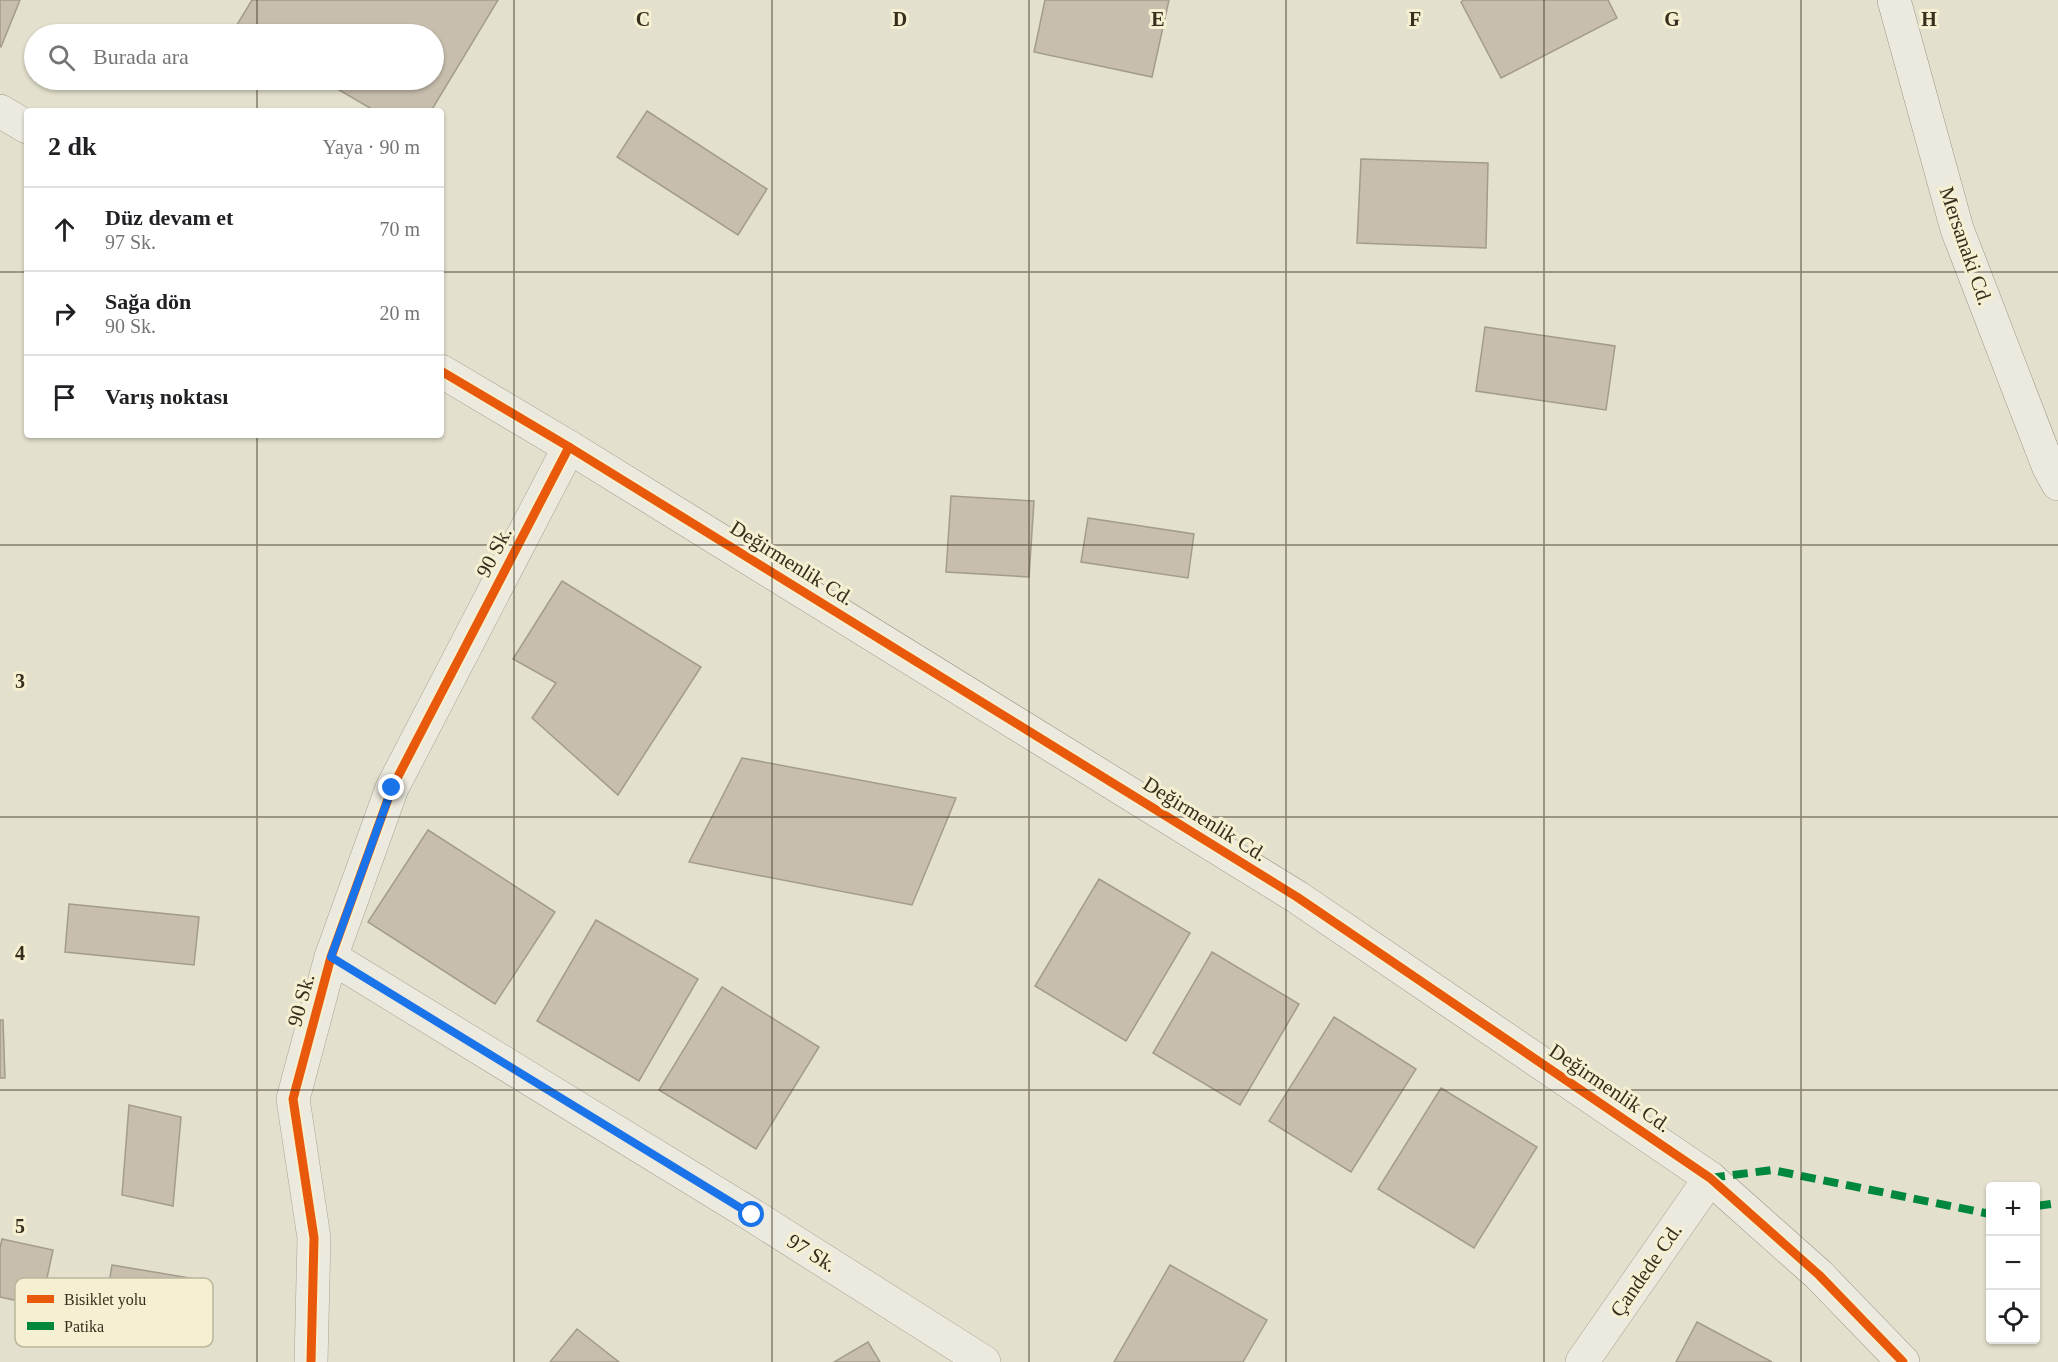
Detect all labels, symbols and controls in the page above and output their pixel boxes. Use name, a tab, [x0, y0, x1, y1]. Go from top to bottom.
text: C	[636, 8, 650, 30]
text: D	[893, 8, 907, 30]
text: E	[1151, 8, 1165, 30]
text: F	[1409, 8, 1421, 30]
text: G	[1664, 8, 1680, 30]
text: H	[1921, 8, 1937, 30]
search box	[24, 24, 444, 90]
icon: search	[45, 41, 78, 74]
text: Burada ara	[93, 44, 189, 69]
text: 2 dk	[48, 132, 96, 161]
text: Yaya · 90 m	[323, 136, 420, 158]
street label: Mersanaki Cd.	[1935, 184, 1997, 308]
text: Düz devam et	[105, 205, 233, 230]
icon: ahead	[48, 213, 81, 246]
text: 70 m	[379, 218, 420, 240]
text: 97 Sk.	[105, 231, 156, 253]
text: Sağa dön	[105, 289, 191, 314]
icon: right	[48, 297, 81, 330]
text: 20 m	[379, 302, 420, 324]
text: 90 Sk.	[105, 315, 156, 337]
icon: arrive	[48, 381, 81, 414]
text: Varış noktası	[105, 384, 228, 409]
street label: Değirmenlik Cd.	[726, 515, 858, 611]
street label: 90 Sk.	[471, 523, 517, 581]
text: 3	[15, 670, 25, 692]
street label: Değirmenlik Cd.	[1139, 771, 1271, 867]
route end	[378, 774, 404, 800]
text: 4	[15, 942, 25, 964]
street label: 90 Sk.	[282, 971, 320, 1029]
street label: Değirmenlik Cd.	[1545, 1039, 1675, 1137]
map controls	[1986, 1182, 2040, 1344]
button: +	[1986, 1182, 2040, 1236]
route start	[738, 1201, 764, 1227]
text: 5	[15, 1215, 25, 1237]
street label: Çandede Cd.	[1605, 1219, 1687, 1321]
street label: 97 Sk.	[783, 1229, 841, 1277]
button: −	[1986, 1236, 2040, 1290]
legend	[15, 1278, 213, 1347]
button: locate	[1986, 1290, 2040, 1344]
text: Bisiklet yolu	[64, 1291, 146, 1309]
text: Patika	[64, 1318, 104, 1335]

